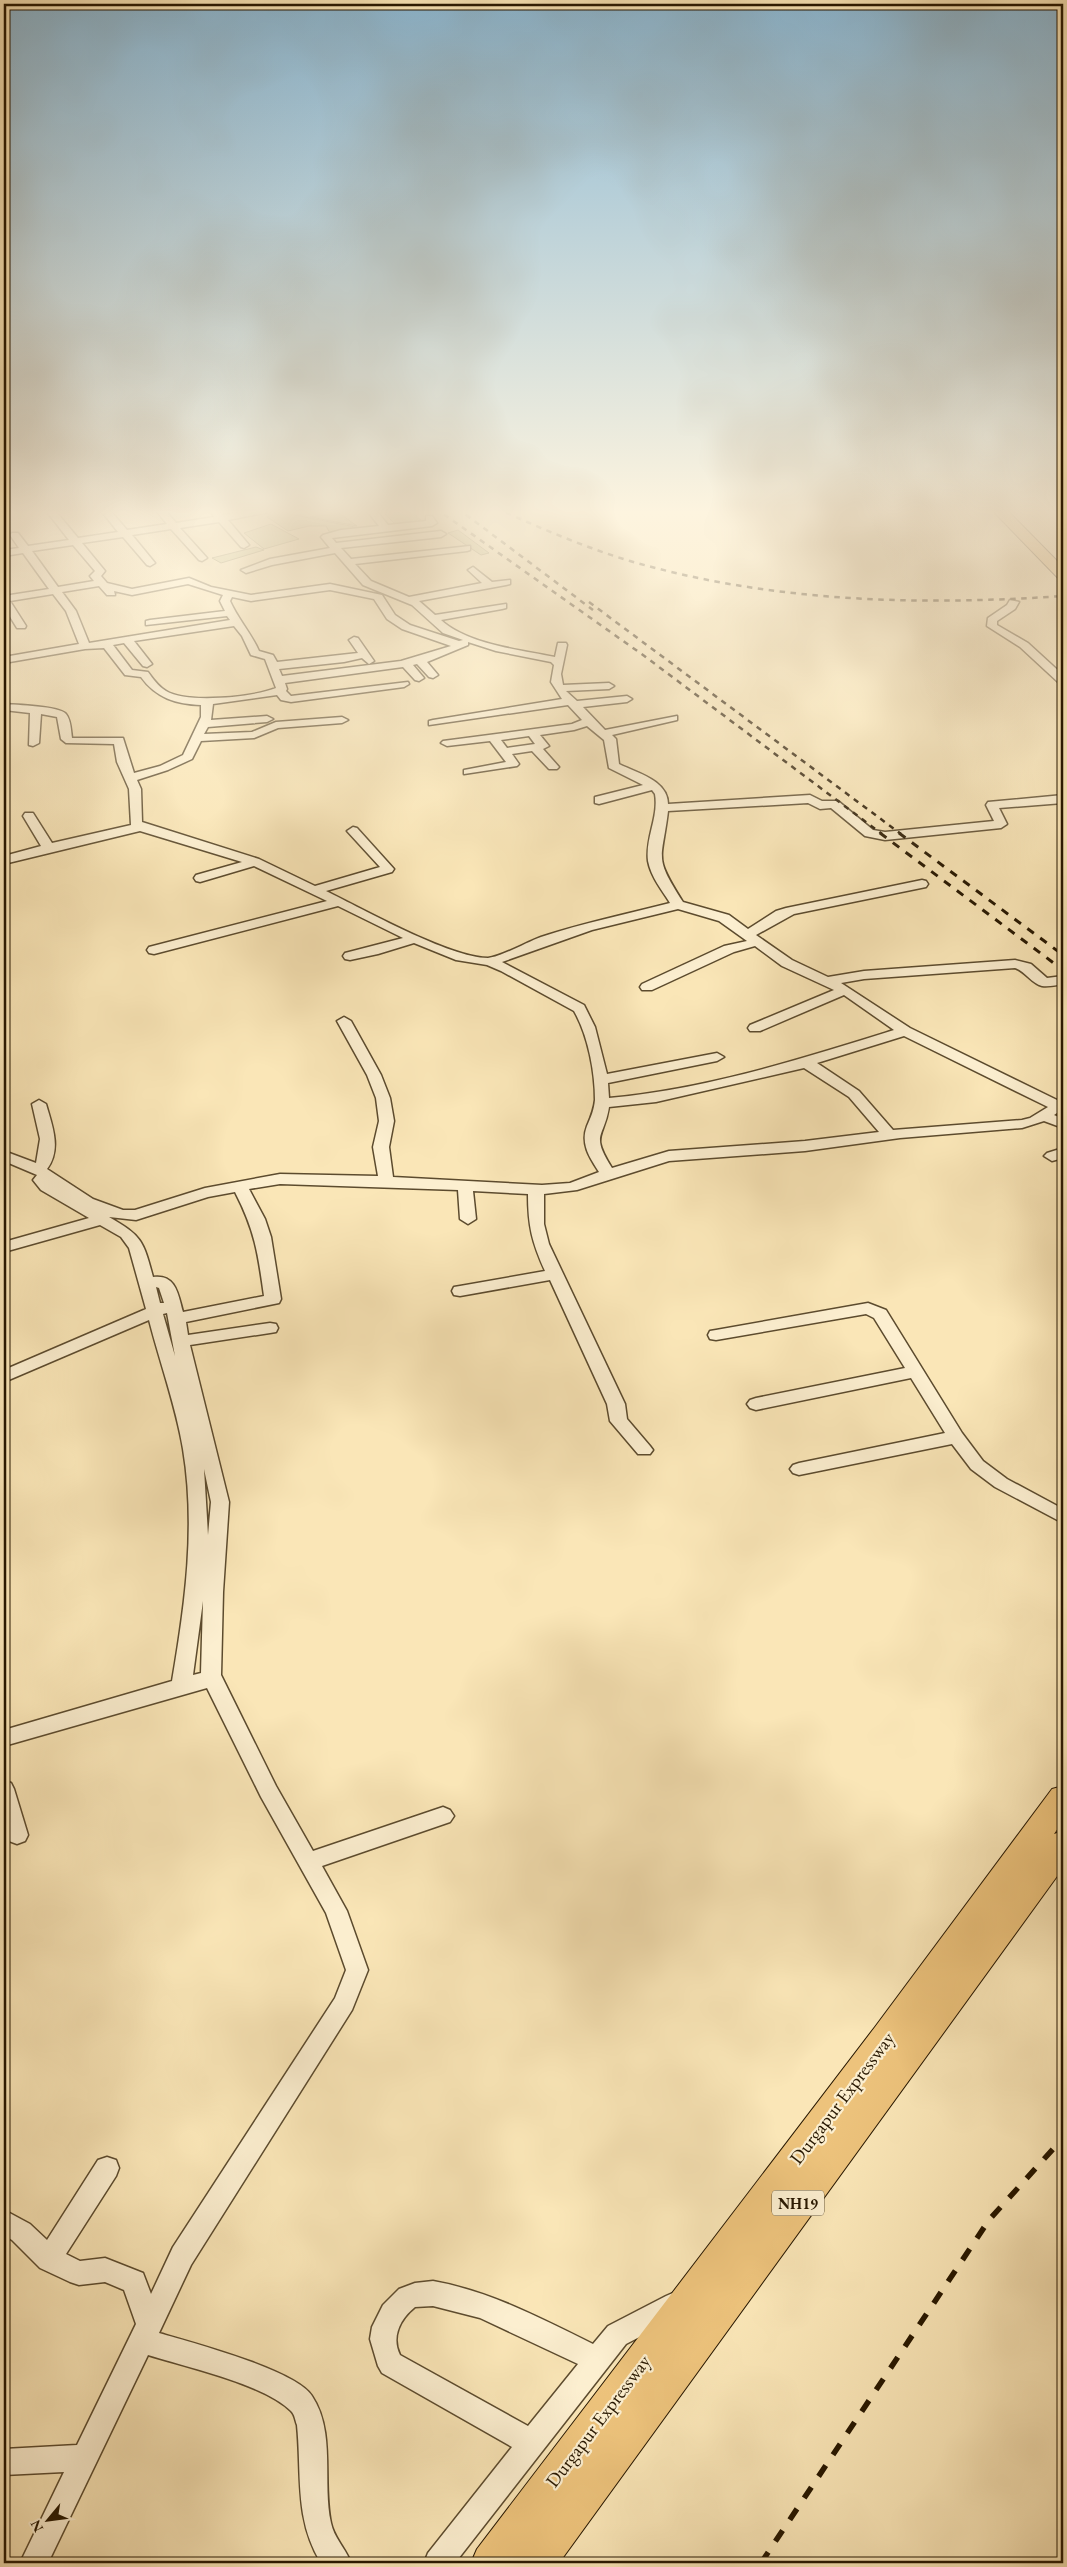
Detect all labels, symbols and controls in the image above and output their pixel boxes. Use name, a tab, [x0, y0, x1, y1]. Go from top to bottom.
street label: Durgapur Expressway	[784, 2026, 900, 2169]
road number: NH19	[772, 2190, 824, 2216]
street label: Durgapur Expressway	[540, 2349, 656, 2492]
north arrow	[22, 2494, 72, 2544]
text: N	[26, 2516, 47, 2536]

